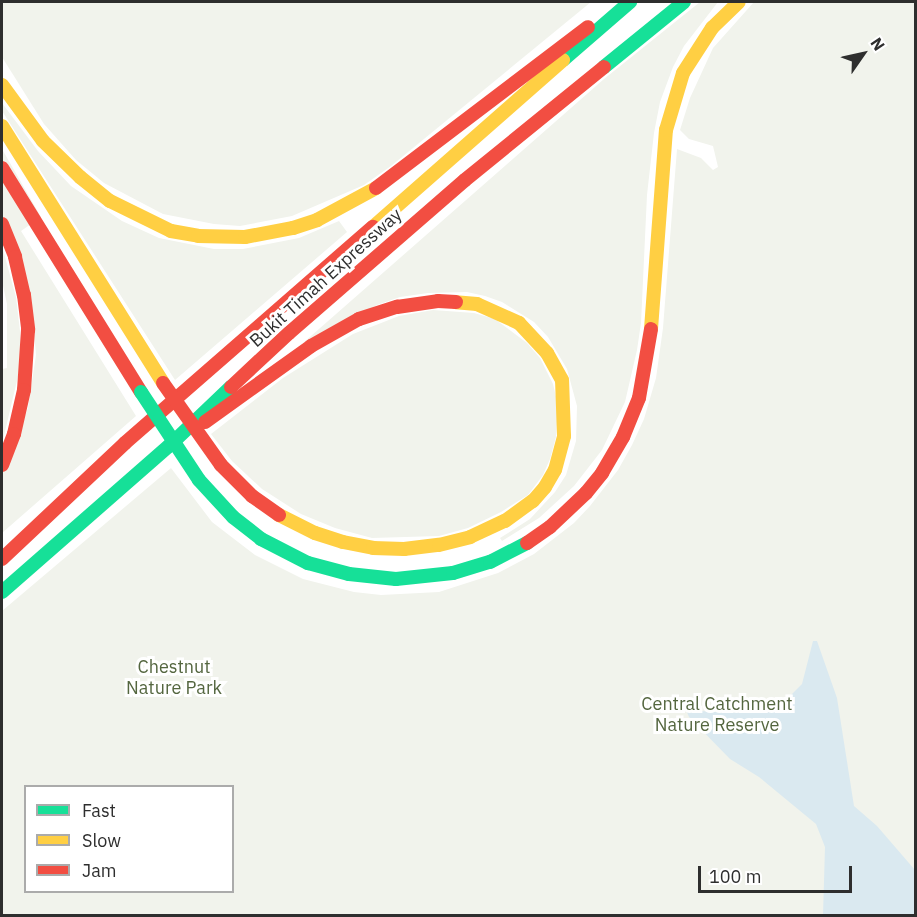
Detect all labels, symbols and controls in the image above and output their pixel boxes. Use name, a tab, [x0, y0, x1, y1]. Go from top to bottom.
north arrow	[833, 24, 893, 84]
text: N	[866, 34, 889, 54]
street label: Bukit Timah Expressway	[246, 204, 406, 352]
park label: Chestnut Nature Park	[126, 657, 222, 700]
park label: Central Catchment Nature Reserve	[641, 694, 793, 736]
legend	[24, 785, 234, 893]
text: Fast	[82, 799, 116, 822]
text: Slow	[82, 829, 121, 852]
scale bar	[701, 854, 856, 892]
text: Jam	[82, 859, 117, 882]
text: 100 m	[709, 865, 761, 888]

